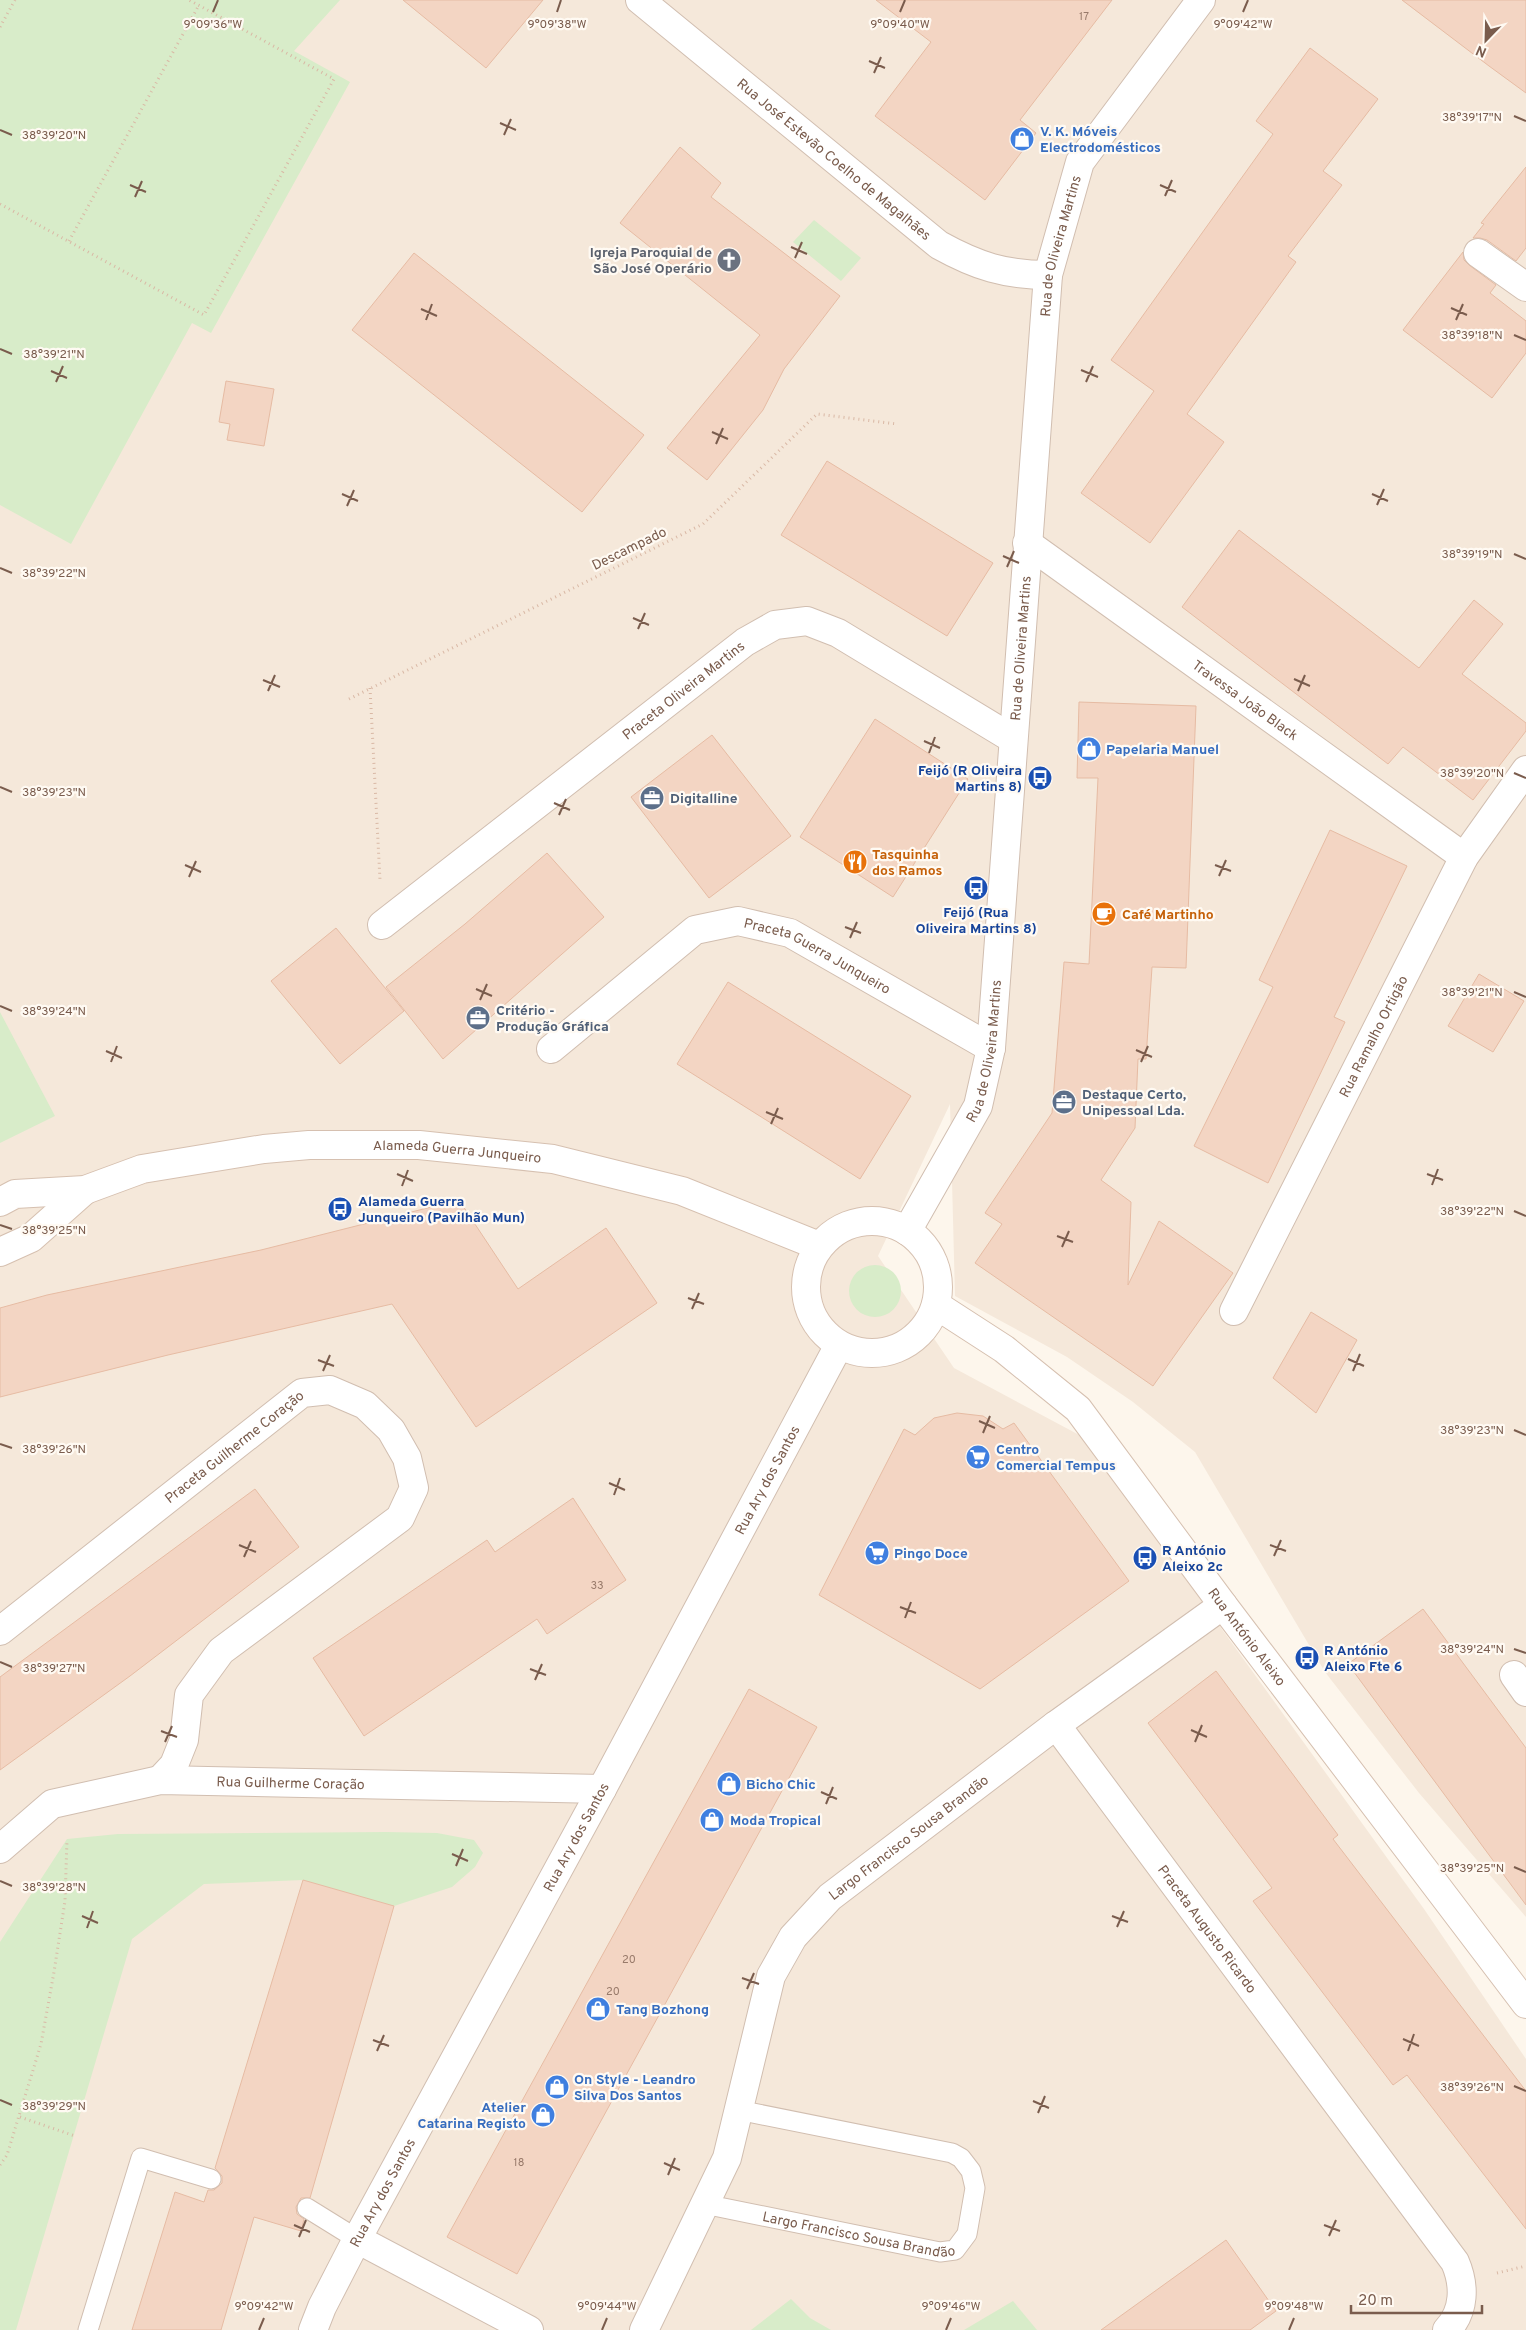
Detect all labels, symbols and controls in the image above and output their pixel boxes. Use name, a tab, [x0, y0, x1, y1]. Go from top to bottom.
house number: 17	[1079, 10, 1089, 24]
north arrow	[1461, 15, 1511, 65]
text: 9°09'36"W	[184, 17, 242, 33]
text: 9°09'38"W	[528, 17, 586, 33]
text: 9°09'40"W	[870, 17, 930, 33]
text: 9°09'42"W	[1213, 17, 1273, 33]
text: N	[1474, 41, 1489, 60]
street label: Rua José Estevão Coelho de Magalhães	[733, 76, 934, 245]
text: 38°39'17"N	[1442, 110, 1502, 126]
place label: V. K. Móveis Electrodomésticos	[1040, 124, 1161, 157]
shop icon: V. K. Móveis Electrodomésticos	[1009, 126, 1035, 152]
text: 38°39'20"N	[22, 128, 86, 144]
street label: Rua de Oliveira Martins	[1038, 174, 1086, 317]
place label: Igreja Paroquial de São José Operário	[590, 245, 712, 278]
church icon: Igreja Paroquial de São José Operário	[716, 247, 742, 273]
text: 38°39'18"N	[1441, 328, 1503, 344]
text: 38°39'21"N	[23, 347, 85, 363]
street label: Descampado	[590, 524, 670, 575]
text: 38°39'19"N	[1441, 547, 1503, 563]
text: 38°39'22"N	[22, 566, 86, 582]
street label: Rua de Oliveira Martins	[1008, 575, 1036, 721]
street label: Praceta Oliveira Martins	[620, 638, 749, 744]
street label: Travessa João Black	[1188, 657, 1301, 745]
shop icon: Papelaria Manuel	[1076, 736, 1102, 762]
place label: Papelaria Manuel	[1106, 742, 1219, 759]
place label: Feijó (R Oliveira Martins 8)	[918, 763, 1022, 796]
bus stop icon: Feijó (R Oliveira Martins 8)	[1027, 765, 1053, 791]
text: 38°39'20"N	[1440, 766, 1504, 782]
text: 38°39'23"N	[22, 785, 86, 801]
office icon: Digitalline	[639, 785, 665, 811]
place label: Digitalline	[670, 791, 738, 808]
place label: Tasquinha dos Ramos	[872, 847, 943, 880]
restaurant icon: Tasquinha dos Ramos	[842, 849, 868, 875]
bus stop icon: Feijó (Rua Oliveira Martins 8)	[963, 875, 989, 901]
cafe icon: Café Martinho	[1091, 901, 1117, 927]
place label: Feijó (Rua Oliveira Martins 8)	[915, 905, 1037, 938]
place label: Café Martinho	[1122, 907, 1214, 924]
street label: Praceta Guerra Junqueiro	[742, 916, 893, 999]
street label: Rua Ramalho Ortigão	[1337, 973, 1413, 1101]
street label: Rua de Oliveira Martins	[963, 979, 1006, 1126]
text: 38°39'21"N	[1441, 985, 1503, 1001]
place label: Critério - Produção Gráfica	[496, 1003, 609, 1036]
text: 38°39'24"N	[22, 1004, 86, 1020]
office icon: Critério - Produção Gráfica	[465, 1005, 491, 1031]
place label: Destaque Certo, Unipessoal Lda.	[1082, 1087, 1186, 1120]
office icon: Destaque Certo, Unipessoal Lda.	[1051, 1089, 1077, 1115]
street label: Alameda Guerra Junqueiro	[373, 1138, 542, 1168]
place label: Alameda Guerra Junqueiro (Pavilhão Mun)	[358, 1194, 525, 1227]
bus stop icon: Alameda Guerra Junqueiro (Pavilhão Mun)	[327, 1196, 353, 1222]
text: 38°39'22"N	[1440, 1204, 1504, 1220]
text: 38°39'25"N	[22, 1223, 86, 1239]
street label: Praceta Guilherme Coração	[162, 1388, 308, 1508]
street label: Rua Ary dos Santos	[732, 1423, 804, 1538]
text: 38°39'23"N	[1440, 1423, 1504, 1439]
text: 38°39'26"N	[22, 1442, 86, 1458]
place label: Centro Comercial Tempus	[996, 1442, 1116, 1475]
supermarket icon: Centro Comercial Tempus	[965, 1444, 991, 1470]
supermarket icon: Pingo Doce	[864, 1540, 890, 1566]
place label: R António Aleixo 2c	[1162, 1543, 1226, 1576]
bus stop icon: R António Aleixo 2c	[1132, 1545, 1158, 1571]
place label: Pingo Doce	[894, 1546, 968, 1563]
house number: 33	[590, 1579, 604, 1593]
street label: Rua António Aleixo	[1204, 1585, 1289, 1690]
text: 38°39'24"N	[1440, 1642, 1504, 1658]
place label: R António Aleixo Fte 6	[1324, 1643, 1402, 1676]
bus stop icon: R António Aleixo Fte 6	[1294, 1645, 1320, 1671]
text: 38°39'27"N	[22, 1661, 86, 1677]
shop icon: Bicho Chic	[716, 1771, 742, 1797]
street label: Largo Francisco Sousa Brandão	[826, 1772, 993, 1905]
street label: Rua Guilherme Coração	[216, 1774, 365, 1794]
place label: Bicho Chic	[746, 1777, 816, 1794]
street label: Rua Ary dos Santos	[541, 1780, 614, 1895]
shop icon: Moda Tropical	[699, 1807, 725, 1833]
place label: Moda Tropical	[730, 1813, 821, 1830]
text: 38°39'25"N	[1440, 1861, 1504, 1877]
street label: Praceta Augusto Ricardo	[1153, 1862, 1260, 1997]
text: 38°39'28"N	[22, 1880, 86, 1896]
house number: 20	[622, 1953, 636, 1967]
house number: 20	[606, 1985, 620, 1999]
shop icon: Tang Bozhong	[585, 1996, 611, 2022]
place label: Tang Bozhong	[616, 2002, 709, 2019]
place label: On Style - Leandro Silva Dos Santos	[574, 2072, 696, 2105]
shop icon: On Style - Leandro Silva Dos Santos	[544, 2074, 570, 2100]
text: 38°39'26"N	[1440, 2080, 1504, 2096]
text: 38°39'29"N	[22, 2099, 86, 2115]
place label: Atelier Catarina Registo	[417, 2100, 526, 2133]
shop icon: Atelier Catarina Registo	[530, 2102, 556, 2128]
street label: Rua Ary dos Santos	[347, 2136, 420, 2251]
house number: 18	[514, 2156, 524, 2170]
street label: Largo Francisco Sousa Brandão	[761, 2209, 957, 2262]
scale bar	[1351, 2282, 1482, 2314]
text: 20 m	[1358, 2292, 1393, 2311]
text: 9°09'42"W	[234, 2299, 294, 2315]
text: 9°09'44"W	[577, 2299, 637, 2315]
text: 9°09'46"W	[921, 2299, 981, 2315]
text: 9°09'48"W	[1264, 2299, 1324, 2315]

